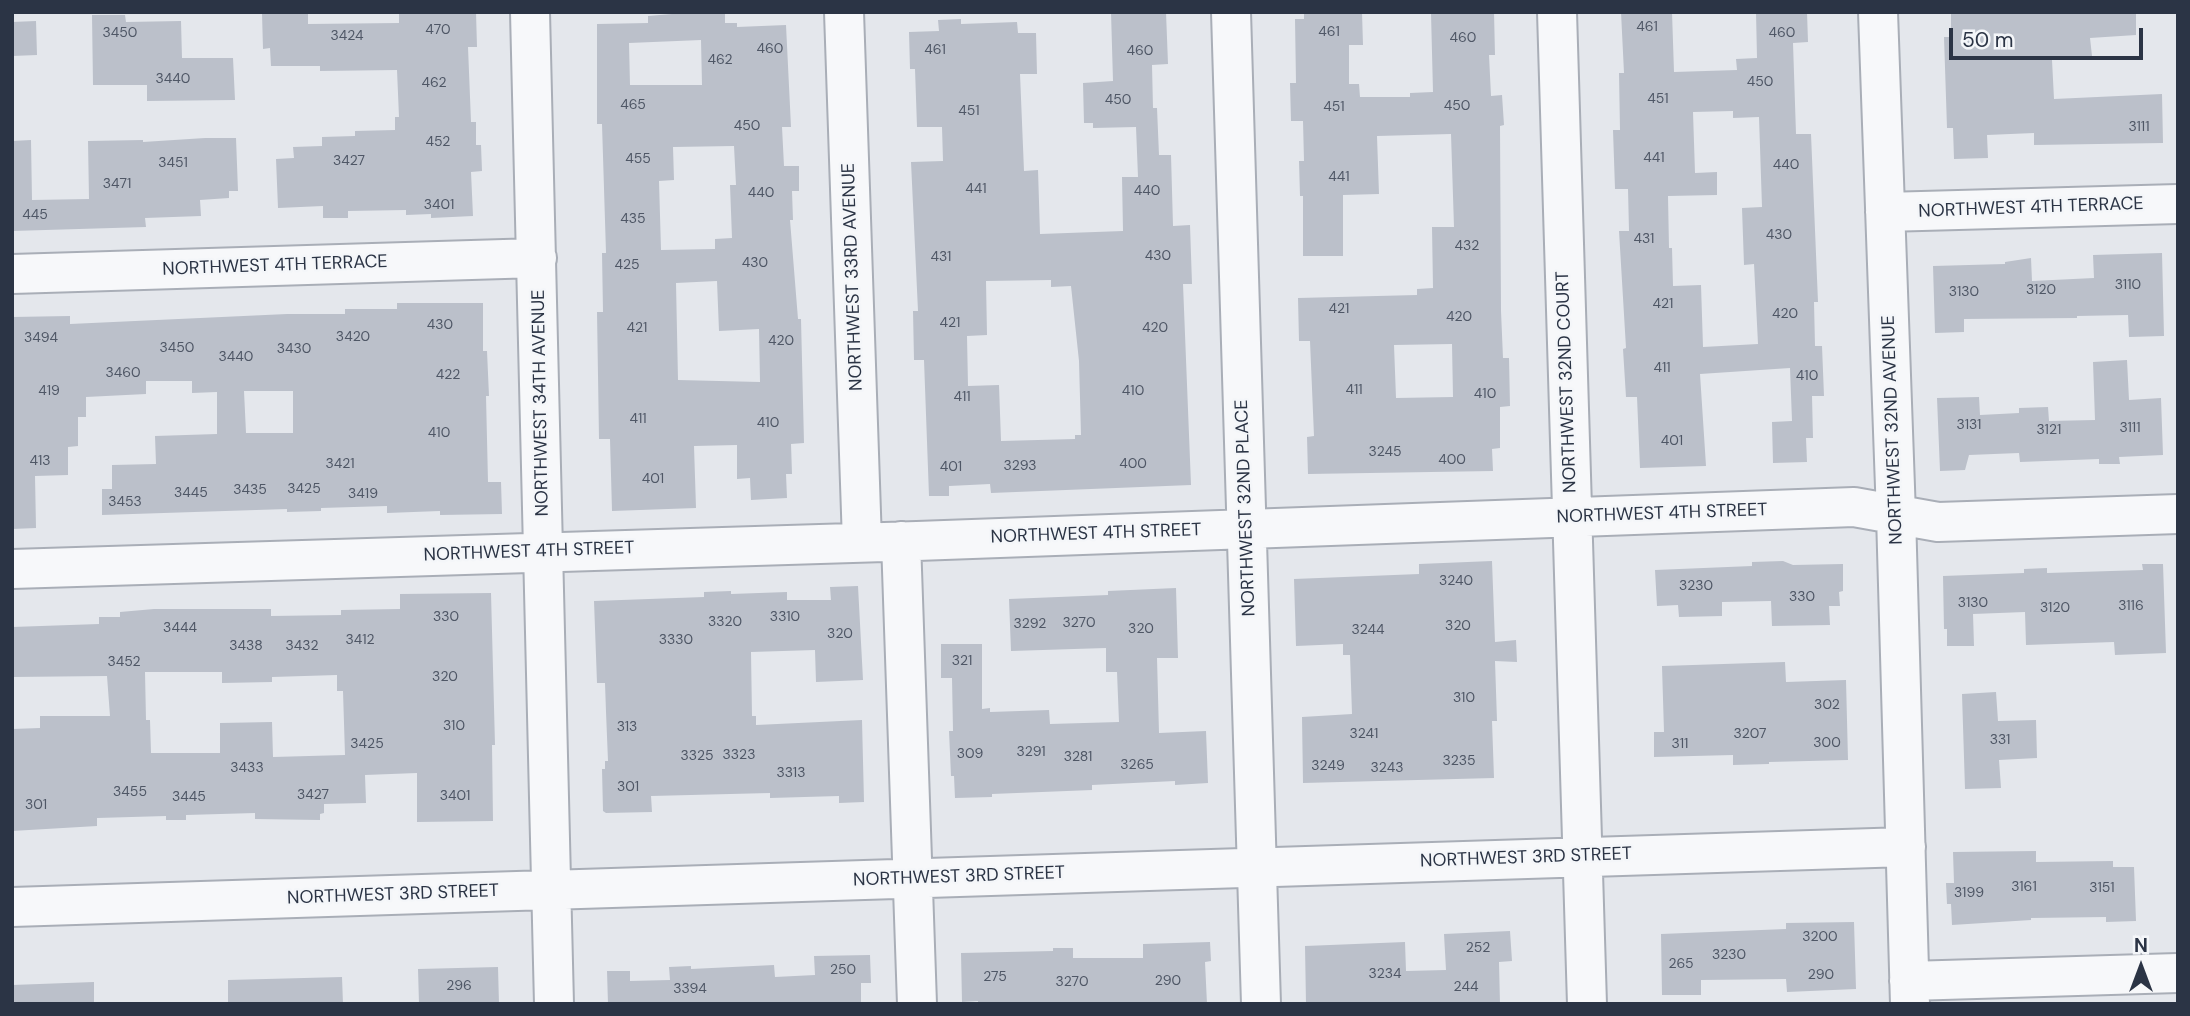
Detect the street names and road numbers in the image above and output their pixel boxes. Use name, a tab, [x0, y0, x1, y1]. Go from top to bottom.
street label: NORTHWEST 33RD AVENUE	[838, 163, 868, 391]
street label: NORTHWEST 4TH TERRACE	[1918, 193, 2144, 223]
street label: NORTHWEST 4TH TERRACE	[162, 251, 388, 281]
street label: NORTHWEST 32ND COURT	[1552, 271, 1582, 493]
street label: NORTHWEST 34TH AVENUE	[528, 289, 554, 517]
street label: NORTHWEST 32ND AVENUE	[1878, 315, 1908, 545]
street label: NORTHWEST 32ND PLACE	[1231, 399, 1261, 617]
street label: NORTHWEST 4TH STREET	[1556, 500, 1768, 528]
street label: NORTHWEST 4TH STREET	[990, 520, 1202, 548]
street label: NORTHWEST 4TH STREET	[423, 538, 635, 566]
street label: NORTHWEST 3RD STREET	[1420, 844, 1632, 872]
street label: NORTHWEST 3RD STREET	[853, 863, 1065, 891]
street label: NORTHWEST 3RD STREET	[287, 881, 499, 909]

